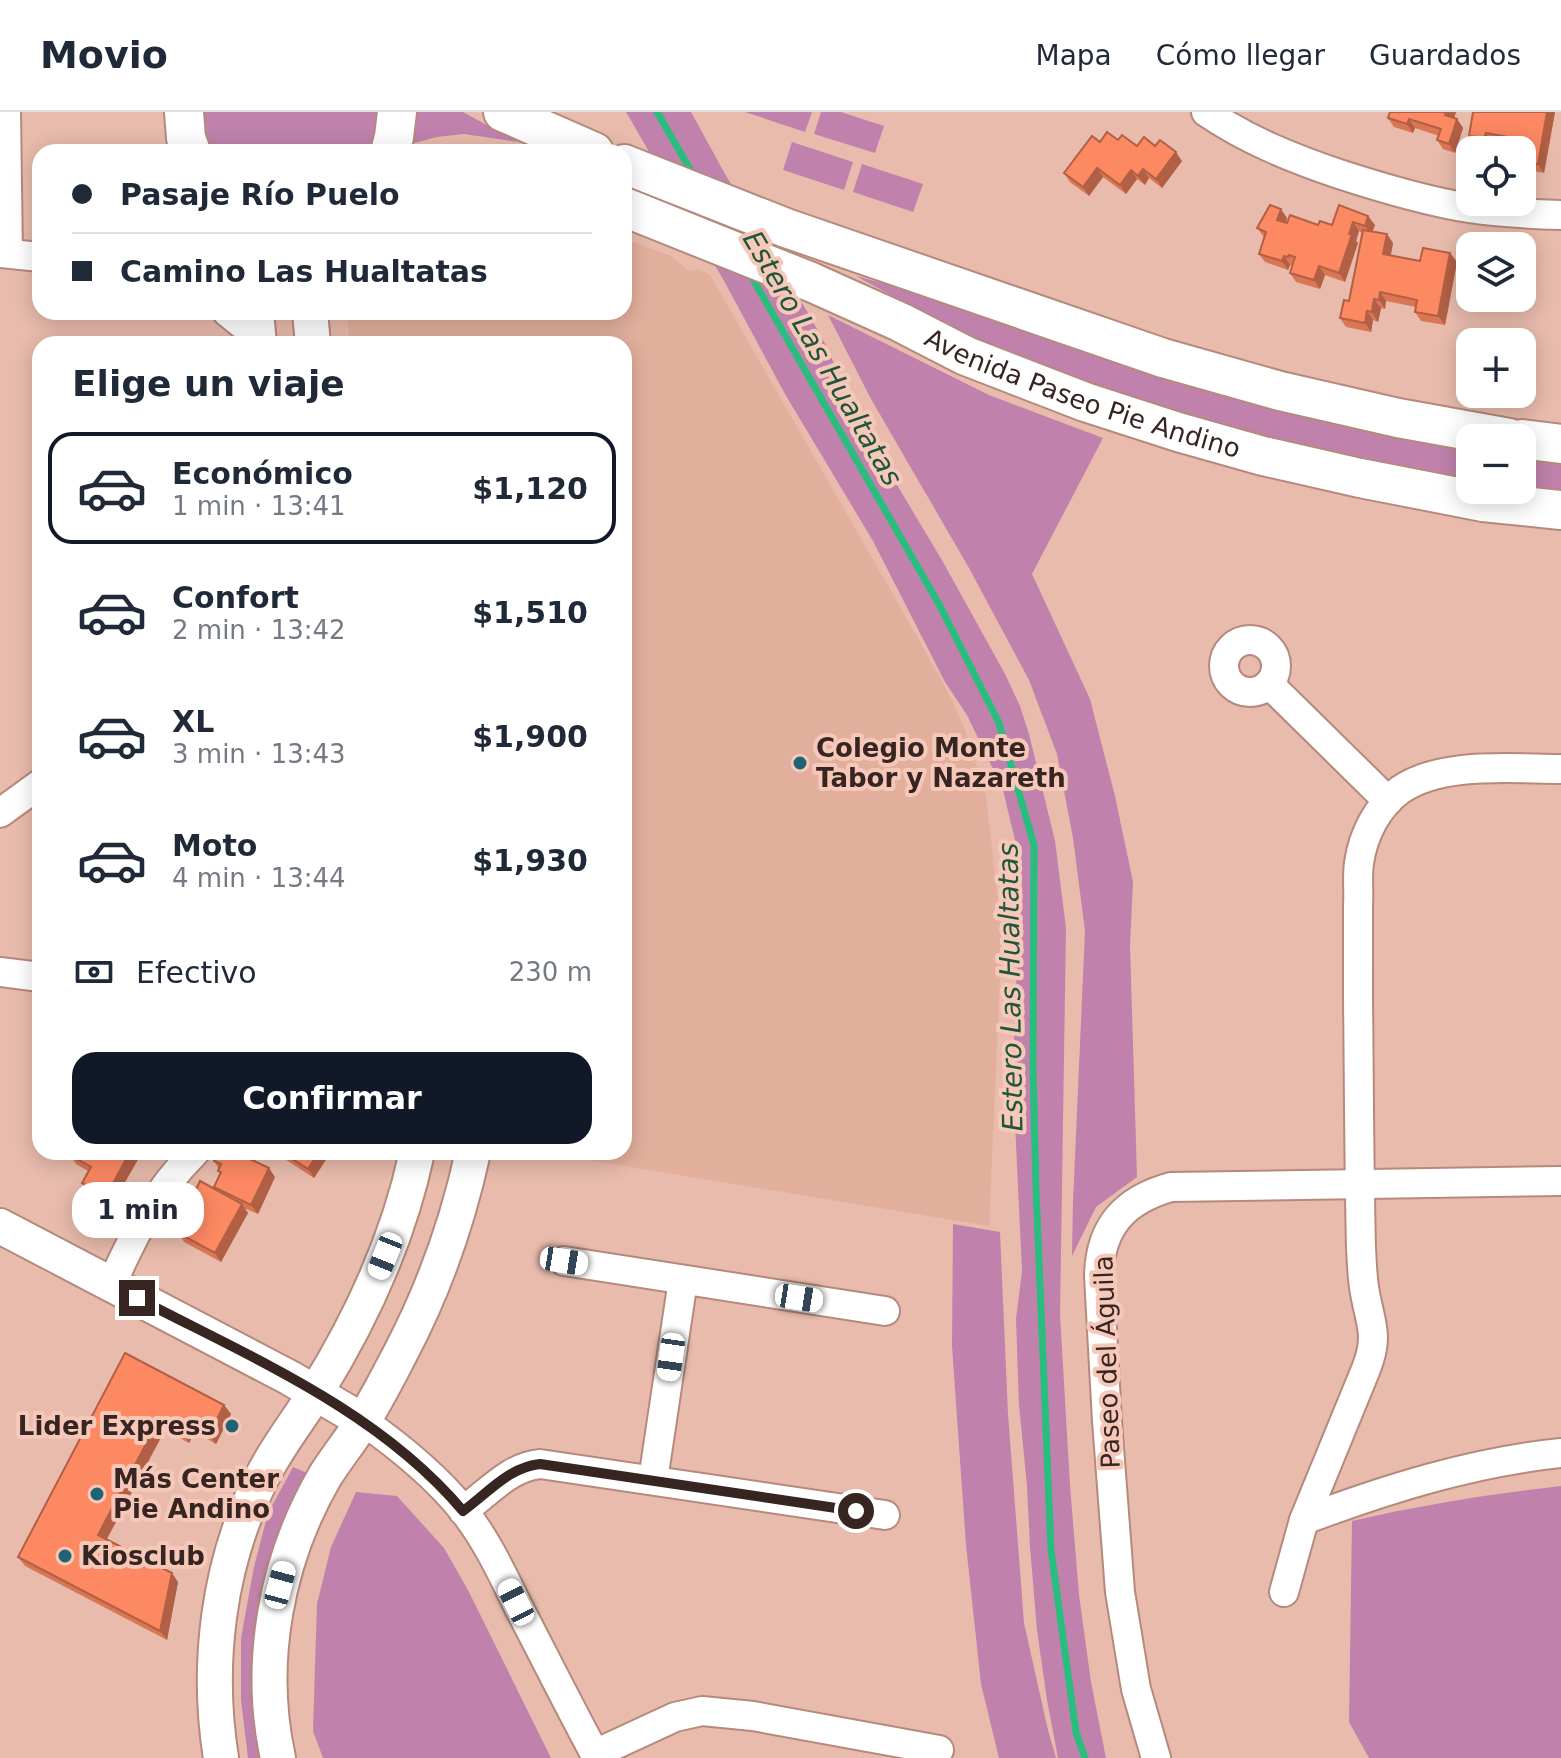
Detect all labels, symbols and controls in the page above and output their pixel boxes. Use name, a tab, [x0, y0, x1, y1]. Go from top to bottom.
text: Movio	[40, 33, 168, 77]
text: Mapa	[1035, 39, 1112, 72]
text: Cómo llegar	[1156, 39, 1325, 72]
text: Guardados	[1369, 39, 1521, 72]
map controls	[1456, 136, 1536, 504]
button: locate	[1456, 136, 1536, 216]
text: Pasaje Río Puelo	[120, 177, 400, 212]
water label: Estero Las Hualtatas	[736, 225, 909, 492]
button: layers	[1456, 232, 1536, 312]
text: Camino Las Hualtatas	[120, 254, 488, 289]
street label: Avenida Paseo Pie Andino	[920, 323, 1244, 464]
button: +	[1456, 328, 1536, 408]
text: Elige un viaje	[72, 363, 345, 404]
button: −	[1456, 424, 1536, 504]
icon: car	[76, 452, 148, 524]
text: Económico	[172, 456, 353, 491]
text: $1,120	[472, 471, 588, 506]
text: 1 min · 13:41	[172, 491, 346, 521]
icon: car	[76, 576, 148, 648]
text: Confort	[172, 580, 299, 615]
text: $1,510	[472, 595, 588, 630]
text: 2 min · 13:42	[172, 615, 346, 645]
icon: car	[76, 700, 148, 772]
text: XL	[172, 704, 214, 739]
text: $1,900	[472, 719, 588, 754]
place label: Colegio Monte Tabor y Nazareth	[816, 733, 1066, 793]
text: 3 min · 13:43	[172, 739, 346, 769]
marker: Colegio Monte Tabor y Nazareth	[791, 754, 809, 772]
icon: car	[76, 824, 148, 896]
text: Moto	[172, 828, 257, 863]
water label: Estero Las Hualtatas	[991, 842, 1030, 1132]
text: $1,930	[472, 843, 588, 878]
text: 4 min · 13:44	[172, 863, 346, 893]
icon: cash	[72, 950, 116, 994]
text: Efectivo	[136, 955, 257, 990]
text: 230 m	[509, 957, 592, 987]
button: Confirmar	[72, 1052, 592, 1144]
callout: 1 min	[71, 1182, 203, 1238]
text: 1 min	[97, 1195, 179, 1225]
car	[365, 1229, 405, 1283]
car	[538, 1245, 590, 1277]
street label: Paseo del Águila	[1087, 1255, 1126, 1469]
route end	[119, 1280, 155, 1316]
car	[773, 1282, 825, 1314]
car	[656, 1332, 686, 1382]
place label: Lider Express	[18, 1411, 216, 1441]
marker: Lider Express	[223, 1417, 241, 1435]
place label: Más Center Pie Andino	[113, 1464, 279, 1524]
marker: Más Center Pie Andino	[88, 1485, 106, 1503]
route start	[838, 1493, 874, 1529]
place label: Kiosclub	[81, 1541, 205, 1571]
marker: Kiosclub	[56, 1547, 74, 1565]
car	[262, 1559, 298, 1611]
car	[494, 1575, 538, 1629]

